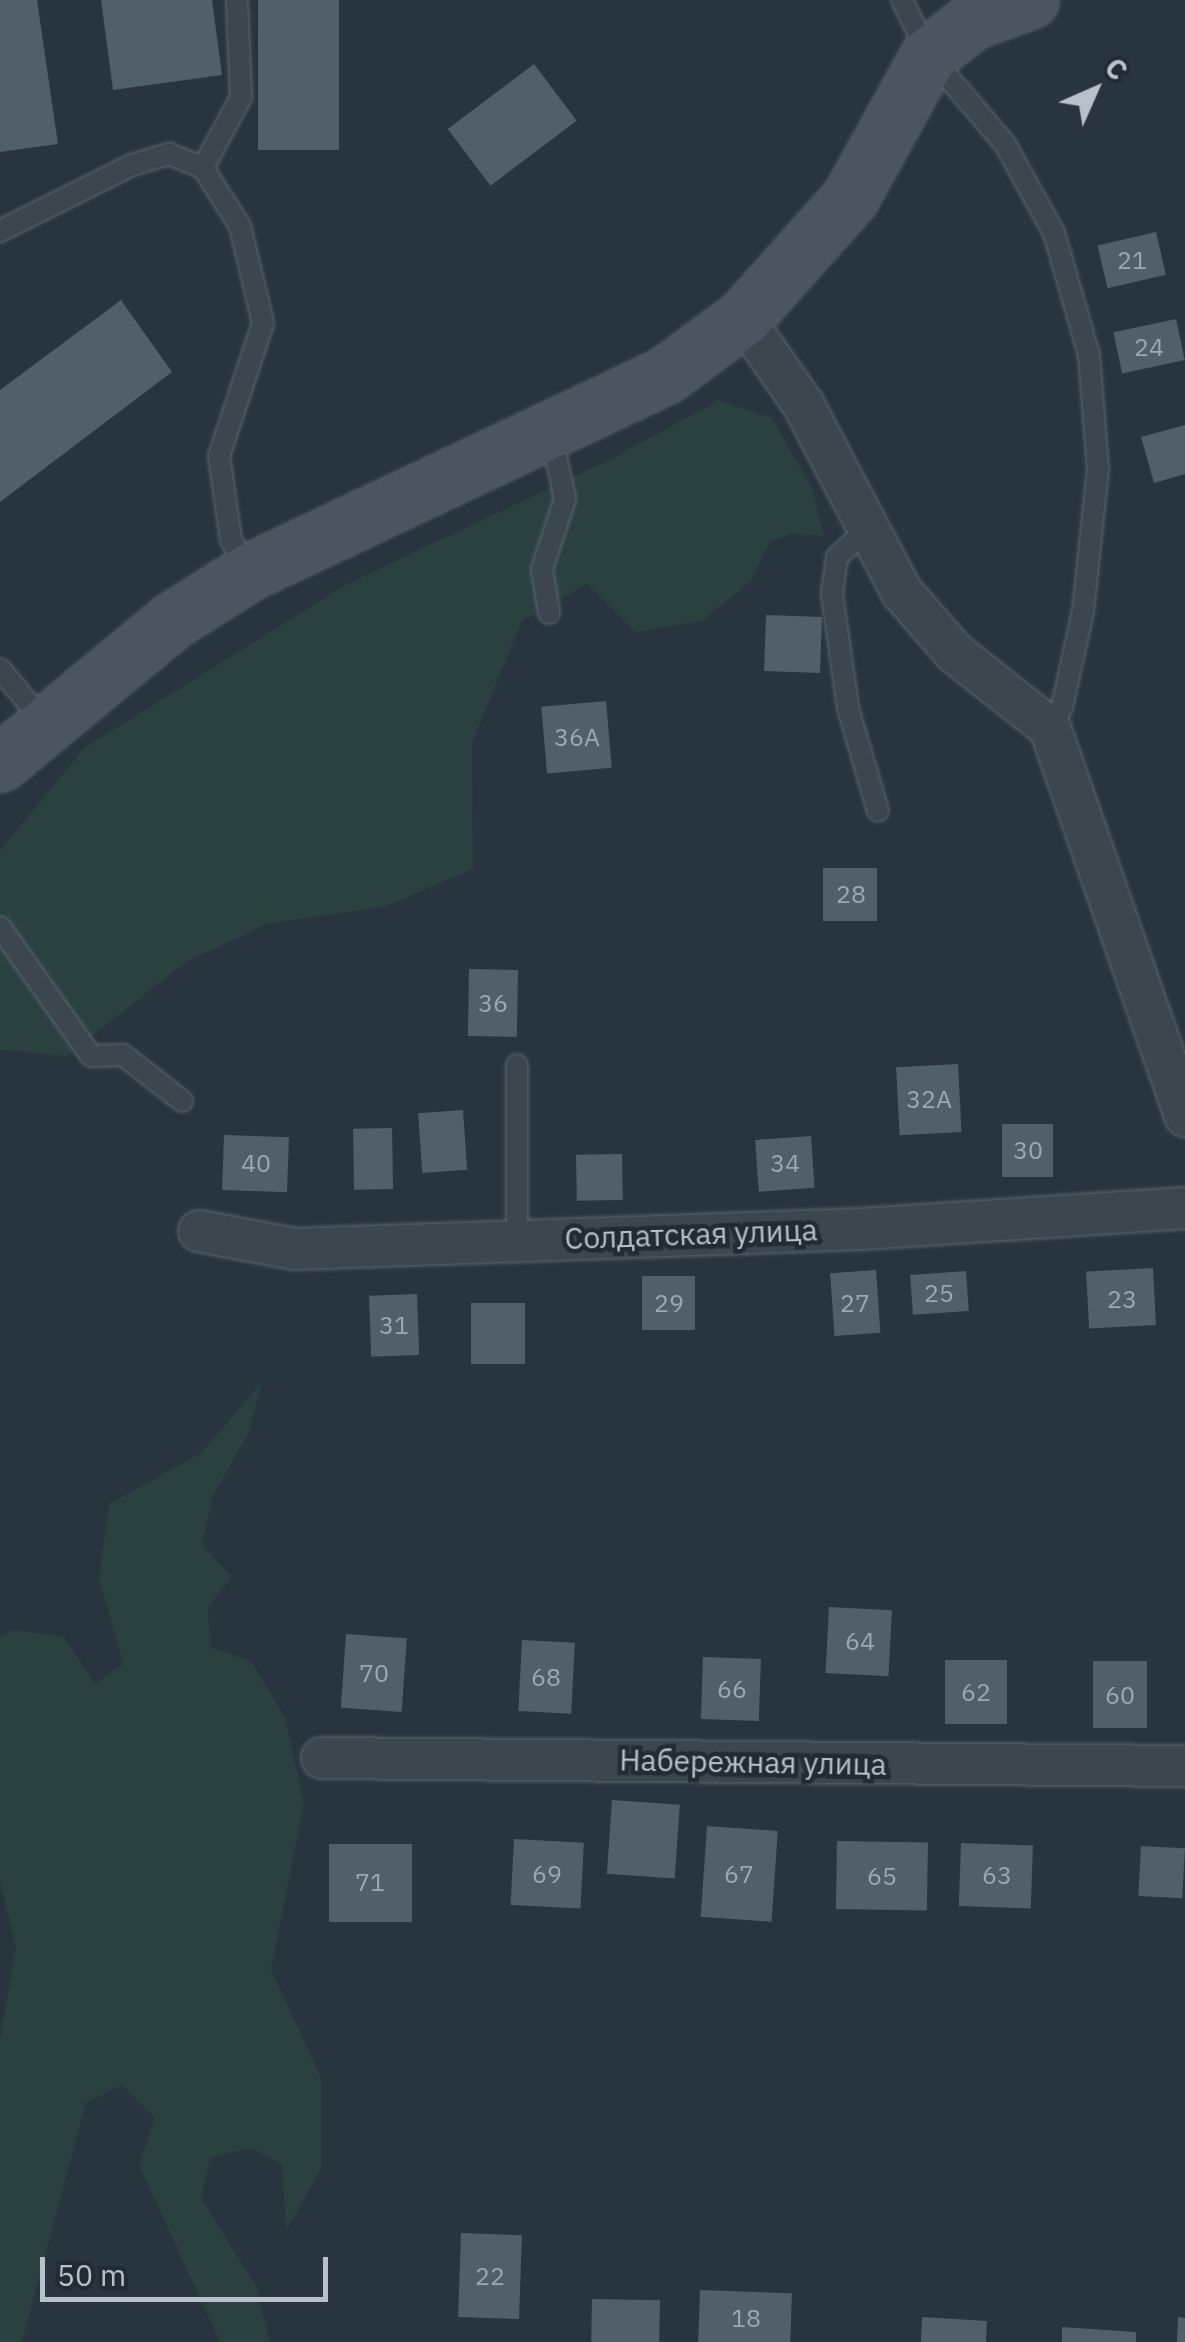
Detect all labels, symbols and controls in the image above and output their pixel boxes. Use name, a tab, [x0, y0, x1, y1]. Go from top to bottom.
north arrow	[1045, 40, 1145, 140]
text: С	[1097, 49, 1136, 88]
house number: 21	[1117, 245, 1147, 275]
house number: 24	[1134, 332, 1164, 362]
house number: 36А	[554, 722, 600, 752]
house number: 28	[836, 879, 866, 909]
house number: 36	[478, 988, 508, 1018]
house number: 32А	[906, 1084, 952, 1114]
house number: 30	[1013, 1135, 1043, 1165]
house number: 40	[241, 1148, 271, 1178]
house number: 34	[770, 1148, 800, 1178]
street label: Солдатская улица	[564, 1212, 818, 1256]
house number: 25	[924, 1278, 954, 1308]
house number: 23	[1107, 1284, 1137, 1314]
house number: 29	[654, 1288, 684, 1318]
house number: 27	[840, 1288, 870, 1318]
house number: 31	[379, 1310, 409, 1340]
house number: 64	[845, 1626, 875, 1656]
house number: 70	[359, 1658, 389, 1688]
house number: 68	[531, 1662, 561, 1692]
house number: 66	[717, 1674, 747, 1704]
house number: 62	[961, 1677, 991, 1707]
house number: 60	[1105, 1680, 1135, 1710]
street label: Набережная улица	[619, 1742, 887, 1782]
house number: 69	[532, 1859, 562, 1889]
house number: 67	[724, 1859, 754, 1889]
house number: 63	[982, 1860, 1012, 1890]
house number: 65	[867, 1861, 897, 1891]
house number: 71	[355, 1867, 385, 1897]
scale bar	[45, 2237, 332, 2299]
text: 50 m	[57, 2255, 126, 2294]
house number: 22	[475, 2261, 505, 2291]
house number: 18	[731, 2303, 761, 2333]

